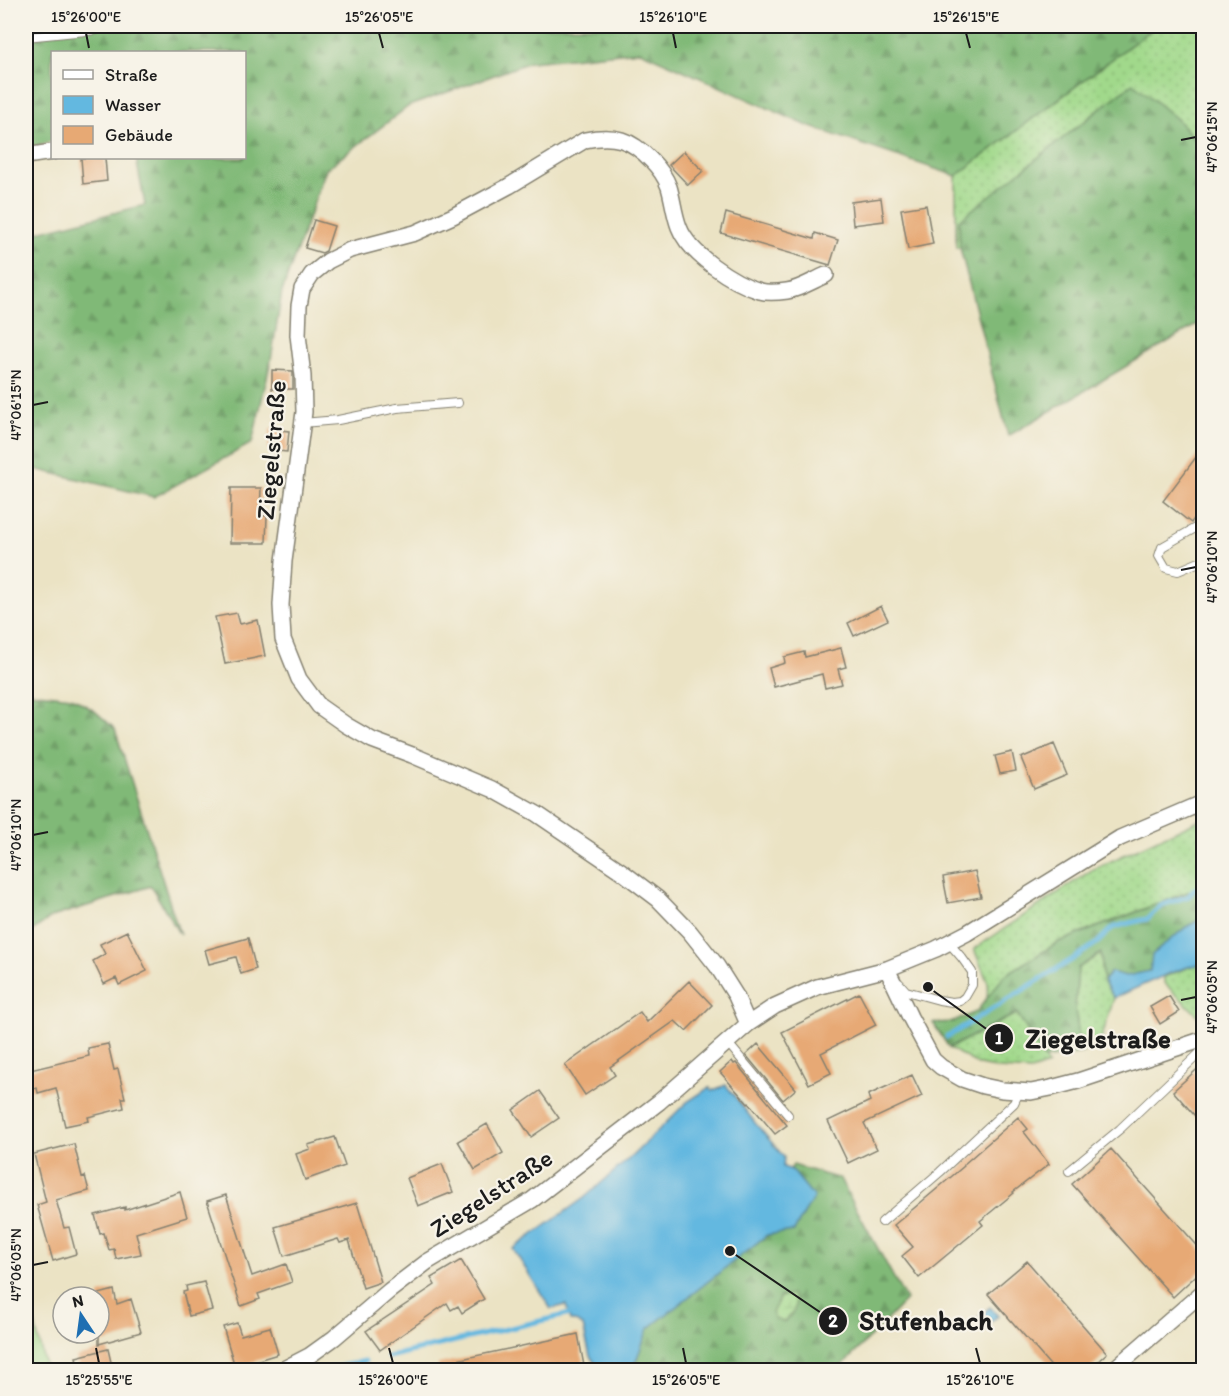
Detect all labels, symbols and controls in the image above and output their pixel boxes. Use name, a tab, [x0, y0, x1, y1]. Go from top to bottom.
text: 15°26'00"E	[51, 8, 121, 26]
text: 15°26'05"E	[345, 8, 413, 26]
text: 15°26'10"E	[639, 8, 707, 26]
text: 15°26'15"E	[933, 8, 999, 26]
legend	[51, 51, 246, 159]
text: Straße	[105, 64, 158, 86]
text: Wasser	[105, 94, 162, 116]
text: 47°06'15"N	[1203, 101, 1221, 173]
text: Gebäude	[105, 124, 173, 146]
text: 47°06'15"N	[7, 369, 25, 441]
street label: Ziegelstraße	[249, 379, 293, 521]
text: 47°06'10"N	[1203, 531, 1221, 603]
text: 47°06'10"N	[7, 799, 25, 871]
text: 47°06'05"N	[1203, 960, 1221, 1034]
callout: Ziegelstraße	[984, 1016, 1183, 1061]
text: Ziegelstraße	[1025, 1022, 1171, 1055]
text: 1	[995, 1027, 1004, 1049]
street label: Ziegelstraße	[424, 1141, 558, 1245]
text: 47°06'05"N	[7, 1228, 25, 1302]
north arrow	[51, 1285, 111, 1345]
text: N	[70, 1290, 85, 1311]
callout: Stufenbach	[818, 1298, 1005, 1343]
text: Stufenbach	[859, 1304, 993, 1337]
text: 2	[828, 1310, 838, 1332]
text: 15°25'55"E	[65, 1371, 133, 1389]
text: 15°26'00"E	[358, 1371, 428, 1389]
text: 15°26'05"E	[652, 1371, 720, 1389]
text: 15°26'10"E	[946, 1371, 1014, 1389]

